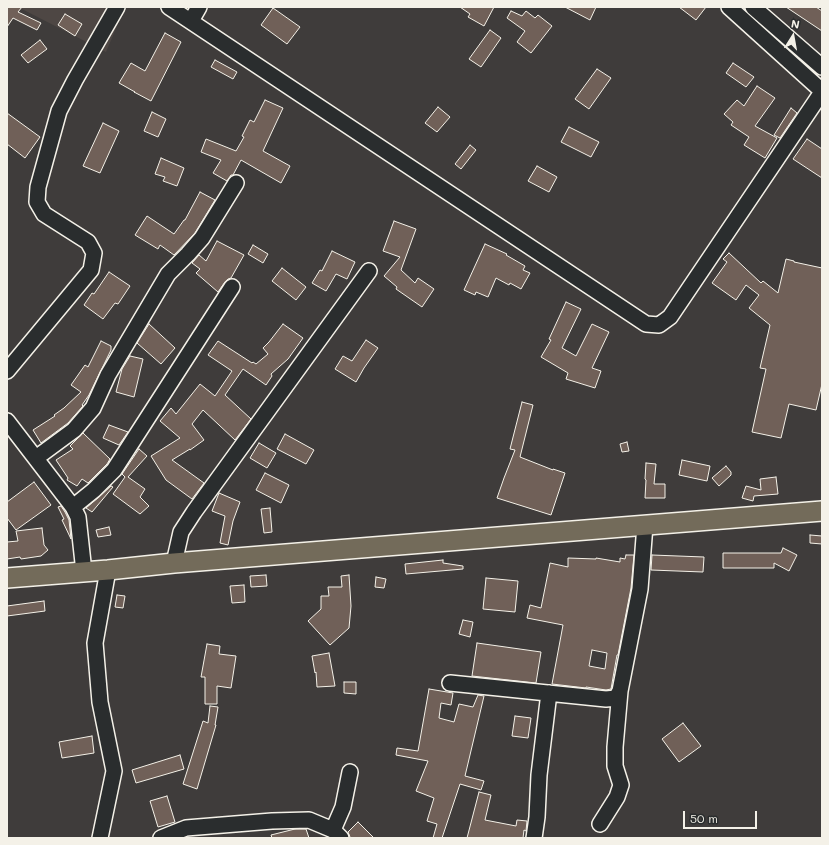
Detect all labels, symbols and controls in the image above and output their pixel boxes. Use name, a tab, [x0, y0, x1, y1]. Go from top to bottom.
north arrow	[773, 16, 813, 56]
text: N	[790, 16, 801, 32]
scale bar	[685, 803, 759, 829]
text: 50 m	[690, 810, 718, 826]

